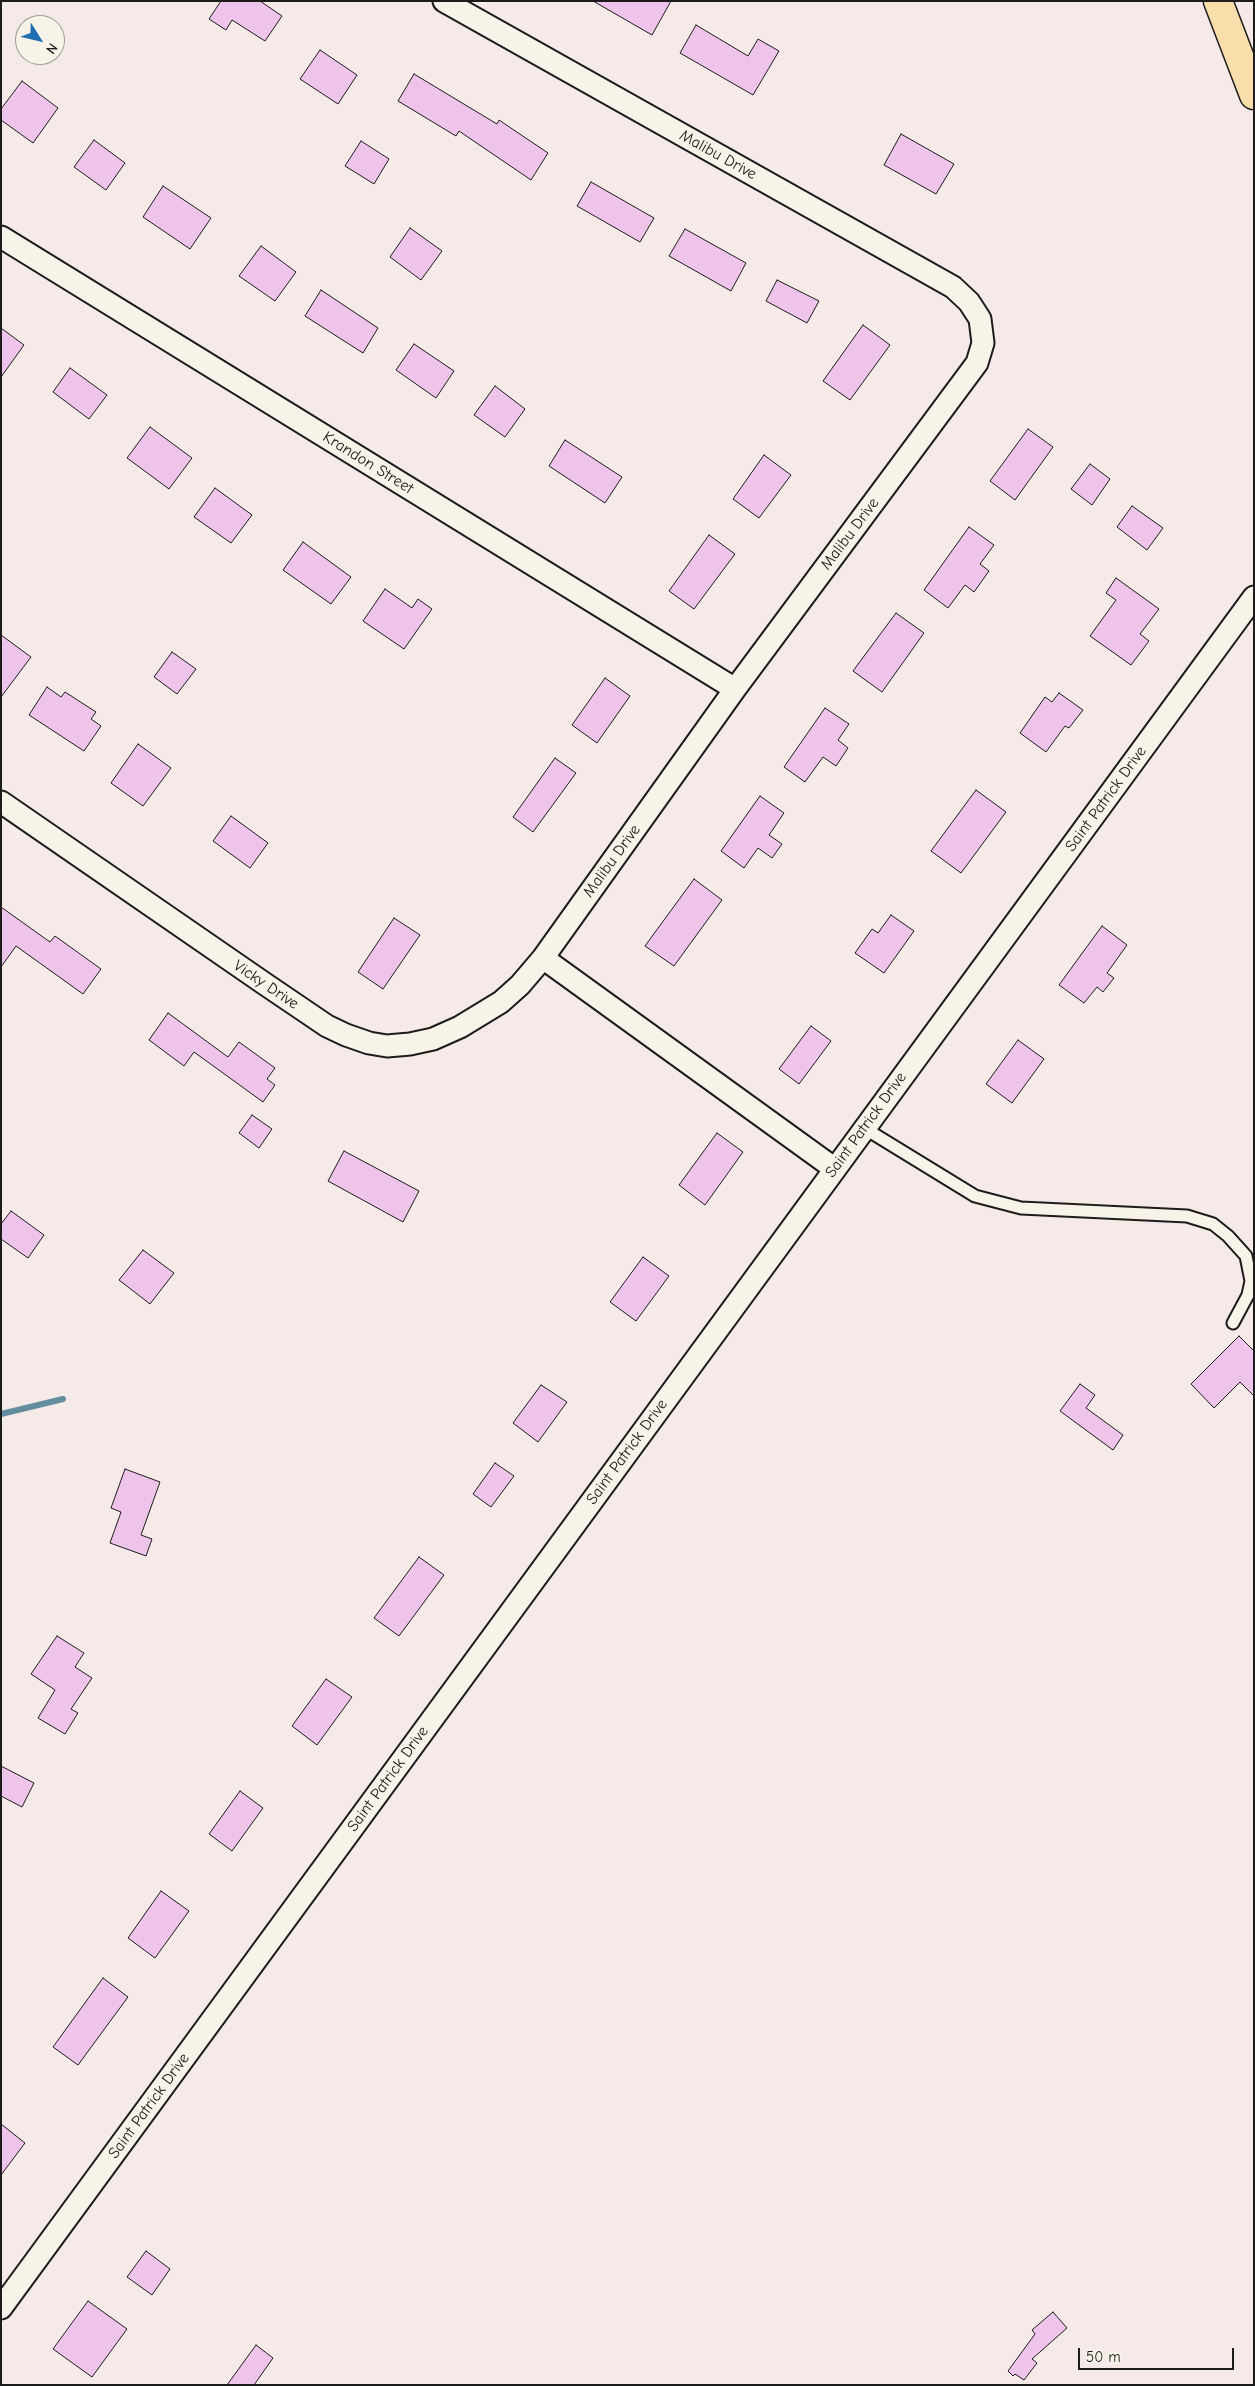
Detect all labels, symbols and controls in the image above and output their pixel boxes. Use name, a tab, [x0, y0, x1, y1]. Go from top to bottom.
north arrow	[15, 15, 65, 65]
text: N	[42, 40, 61, 57]
street label: Malibu Drive	[676, 126, 760, 184]
street label: Krandon Street	[319, 427, 417, 499]
street label: Malibu Drive	[817, 494, 883, 574]
street label: Saint Patrick Drive	[1061, 742, 1151, 856]
street label: Malibu Drive	[579, 821, 645, 901]
street label: Vicky Drive	[230, 956, 302, 1014]
street label: Saint Patrick Drive	[821, 1068, 911, 1182]
street label: Saint Patrick Drive	[582, 1395, 672, 1509]
street label: Saint Patrick Drive	[343, 1722, 433, 1836]
street label: Saint Patrick Drive	[104, 2049, 194, 2163]
scale bar	[1080, 2338, 1236, 2370]
text: 50 m	[1086, 2348, 1121, 2366]

